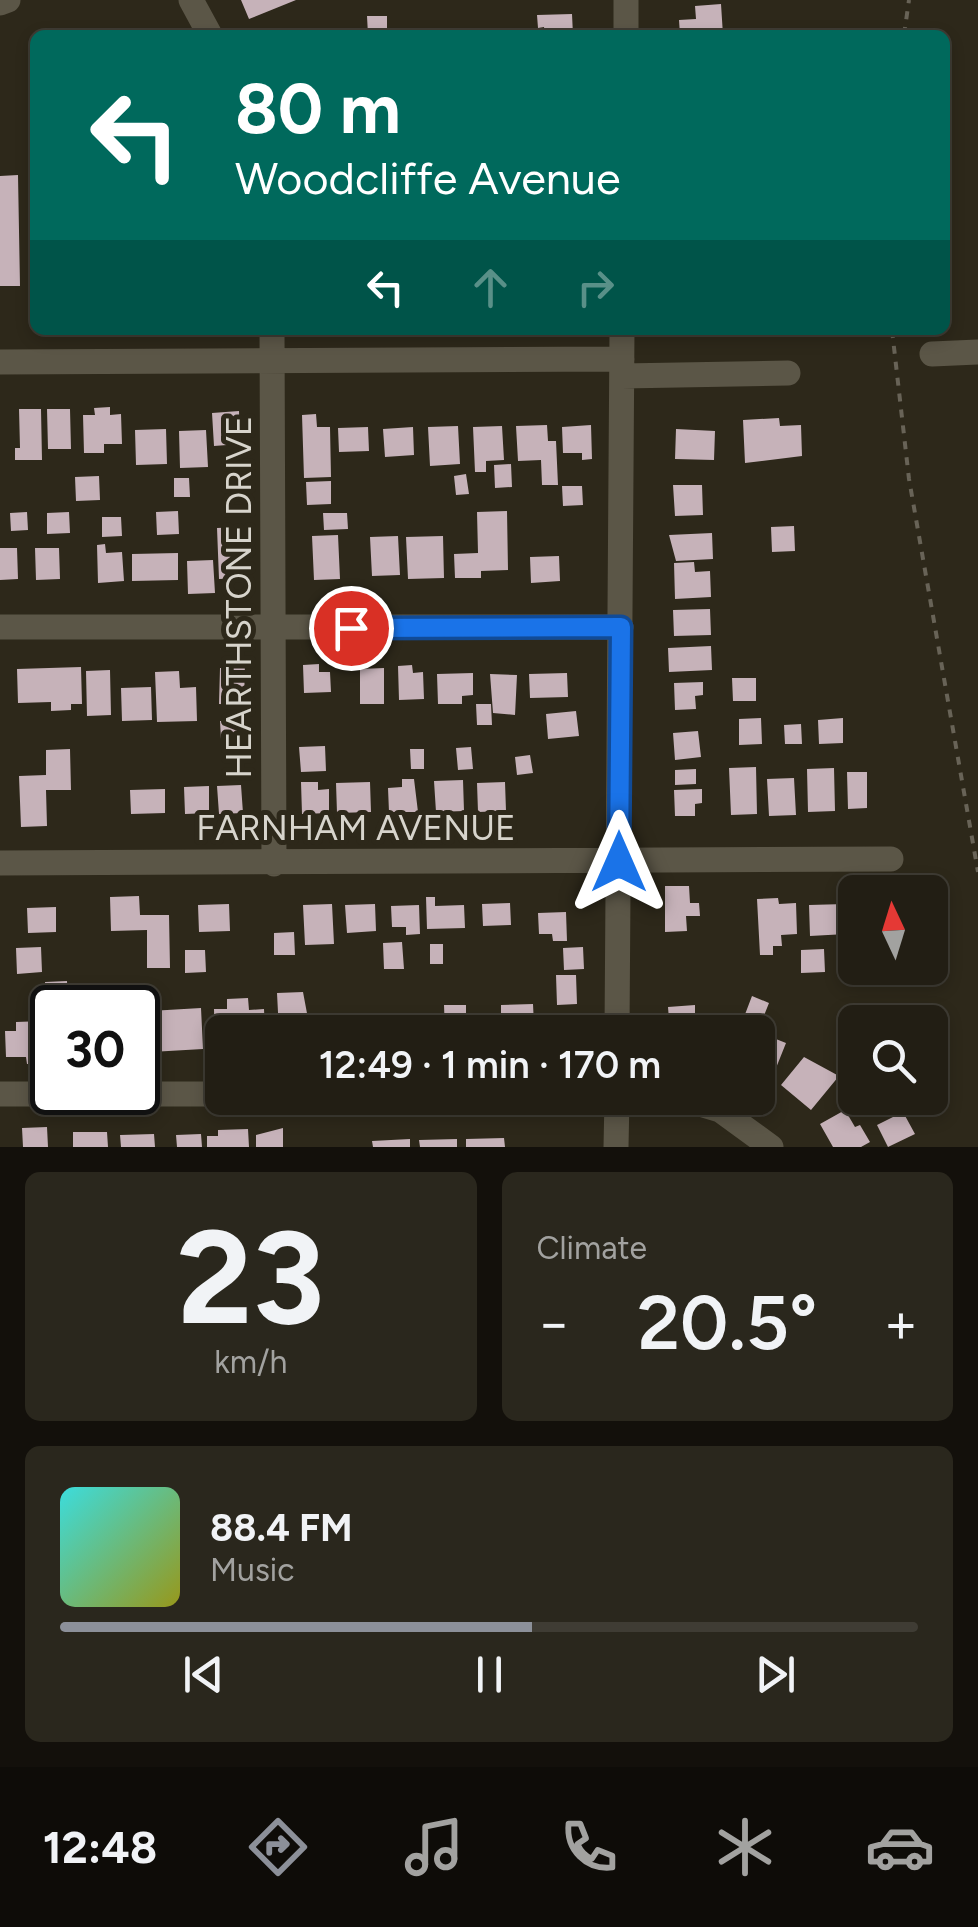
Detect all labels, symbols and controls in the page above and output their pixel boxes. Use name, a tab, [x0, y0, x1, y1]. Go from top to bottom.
text: 80 m	[235, 66, 401, 151]
icon: left	[70, 70, 200, 200]
text: Woodcliffe Avenue	[235, 151, 621, 205]
icon: left	[358, 260, 413, 315]
icon: ahead	[463, 260, 518, 315]
icon: right	[568, 260, 623, 315]
street label: HEARTHSTONE DRIVE	[218, 416, 260, 778]
pin	[309, 586, 394, 671]
icon: arrive	[324, 601, 379, 656]
street label: FARNHAM AVENUE	[196, 807, 516, 849]
position arrow	[567, 810, 671, 914]
north arrow	[838, 875, 948, 985]
map controls	[838, 875, 948, 1115]
speed limit sign: 30	[30, 985, 160, 1115]
button: search	[838, 1005, 948, 1115]
text: 12:49 · 1 min · 170 m	[319, 1042, 661, 1088]
text: 23	[177, 1200, 325, 1356]
text: Climate	[537, 1229, 647, 1267]
text: 20.5°	[637, 1278, 817, 1368]
text: −	[537, 1290, 571, 1356]
text: +	[884, 1290, 918, 1356]
text: km/h	[214, 1343, 287, 1381]
text: 88.4 FM	[210, 1505, 353, 1551]
text: Music	[210, 1551, 295, 1589]
icon: previous	[176, 1647, 231, 1702]
icon: pause	[462, 1647, 517, 1702]
icon: next	[748, 1647, 803, 1702]
icon: directions	[243, 1812, 313, 1882]
icon: music	[399, 1812, 469, 1882]
icon: phone	[554, 1812, 624, 1882]
icon: climate	[710, 1812, 780, 1882]
icon: car	[865, 1812, 935, 1882]
text: 12:48	[43, 1820, 157, 1874]

